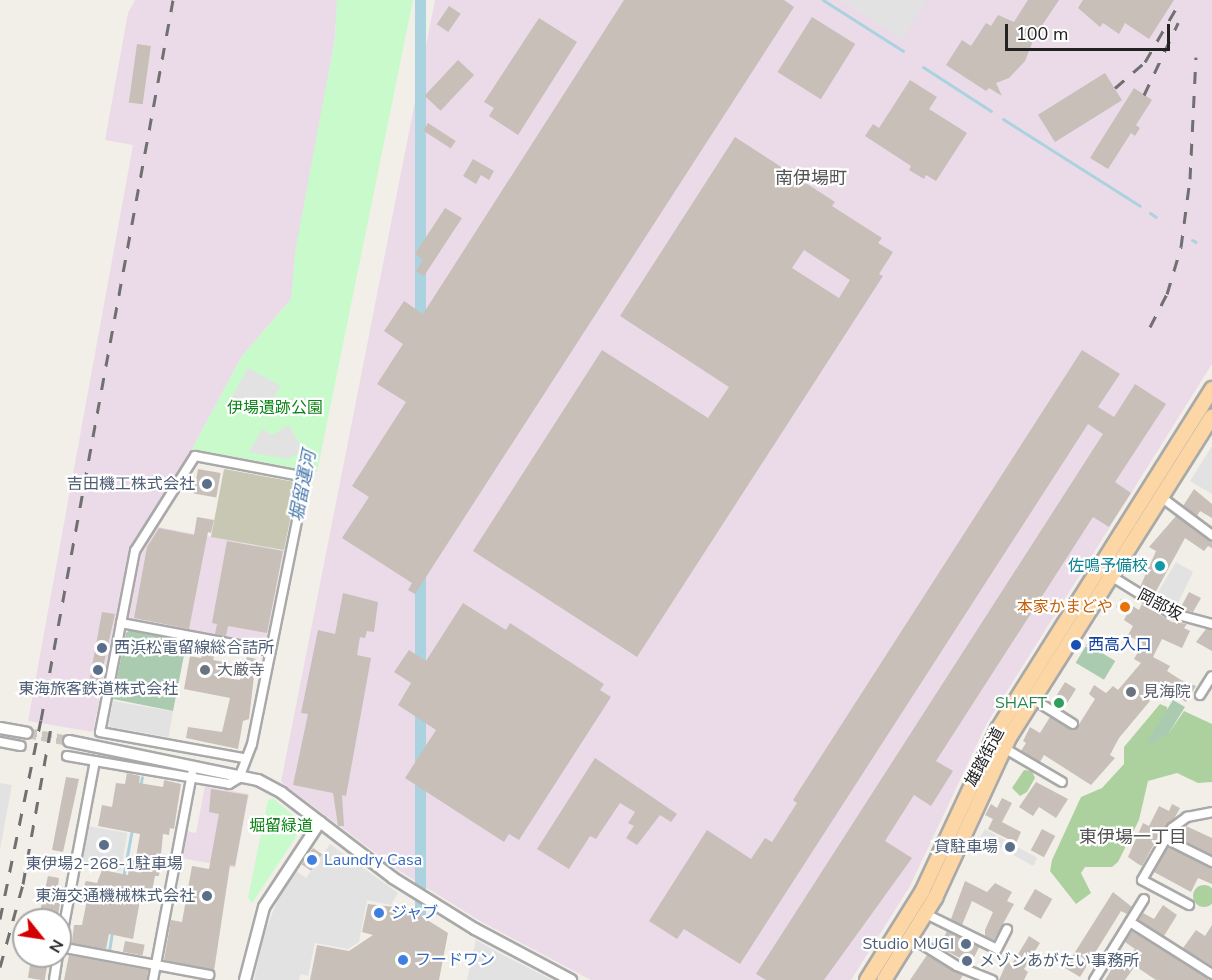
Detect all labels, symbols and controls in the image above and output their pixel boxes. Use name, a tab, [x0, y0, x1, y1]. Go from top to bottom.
scale bar	[1008, 12, 1173, 50]
text: 100 m	[1016, 22, 1068, 46]
district label: 南伊場町	[775, 167, 847, 189]
park label: 伊場遺跡公園	[227, 398, 323, 418]
water label: 堀留運河	[286, 449, 320, 523]
place label: 吉田機工株式会社	[67, 474, 195, 494]
marker: 吉田機工株式会社	[200, 477, 214, 491]
place label: 佐鳴予備校	[1068, 556, 1148, 576]
marker: 佐鳴予備校	[1153, 559, 1167, 573]
street label: 岡部坂	[1134, 585, 1186, 625]
place label: 本家かまどや	[1017, 597, 1113, 617]
marker: 本家かまどや	[1118, 600, 1132, 614]
place label: 西高入口	[1088, 635, 1152, 655]
place label: 西浜松電留線総合詰所	[114, 638, 274, 658]
marker: 西高入口	[1069, 638, 1083, 652]
marker: 西浜松電留線総合詰所	[95, 641, 109, 655]
place label: 大厳寺	[217, 660, 265, 680]
marker: 東海旅客鉄道株式会社	[91, 663, 105, 677]
marker: 大厳寺	[198, 663, 212, 677]
place label: 東海旅客鉄道株式会社	[18, 679, 178, 699]
place label: 見海院	[1143, 682, 1191, 702]
marker: 見海院	[1124, 685, 1138, 699]
place label: SHAFT	[995, 693, 1047, 713]
marker: SHAFT	[1052, 696, 1066, 710]
street label: 雄踏街道	[962, 724, 1008, 790]
park label: 堀留緑道	[249, 816, 313, 836]
district label: 東伊場一丁目	[1079, 826, 1187, 848]
place label: 貸駐車場	[934, 837, 998, 857]
marker: 東伊場2-268-1駐車場	[97, 838, 111, 852]
marker: 貸駐車場	[1003, 840, 1017, 854]
place label: Laundry Casa	[324, 850, 422, 870]
marker: Laundry Casa	[305, 853, 319, 867]
place label: 東伊場2-268-1駐車場	[25, 854, 183, 874]
place label: 東海交通機械株式会社	[35, 886, 195, 906]
marker: 東海交通機械株式会社	[200, 889, 214, 903]
place label: ジャブ	[391, 903, 439, 923]
marker: ジャブ	[372, 906, 386, 920]
north arrow	[12, 908, 72, 968]
place label: Studio MUGI	[863, 934, 954, 954]
text: N	[43, 935, 68, 957]
marker: Studio MUGI	[959, 937, 973, 951]
place label: フードワン	[415, 950, 495, 970]
place label: メゾンあがたい事務所	[979, 951, 1139, 971]
marker: フードワン	[396, 953, 410, 967]
marker: メゾンあがたい事務所	[960, 954, 974, 968]

